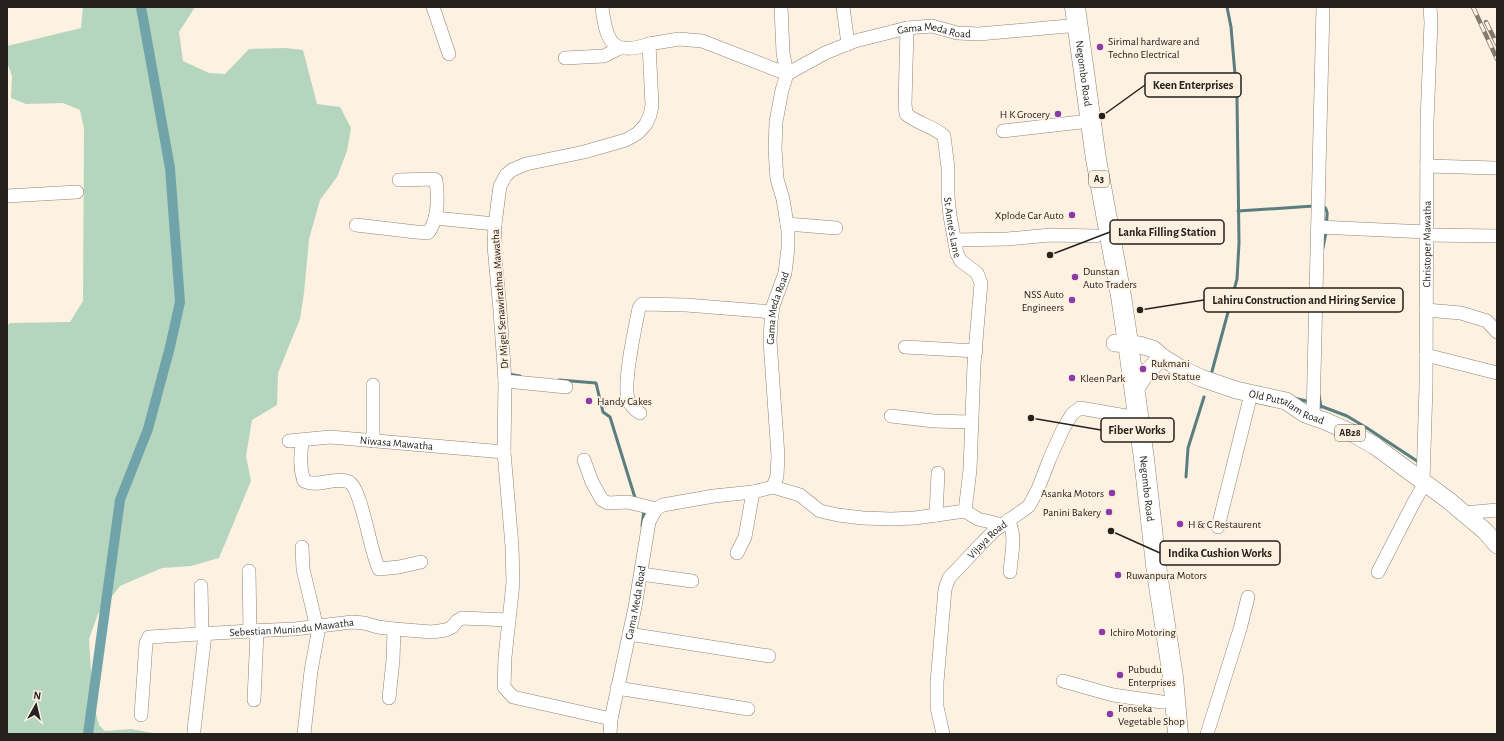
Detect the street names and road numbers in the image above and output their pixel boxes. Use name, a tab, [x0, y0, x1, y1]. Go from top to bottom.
street label: Gama Meda Road	[896, 20, 972, 39]
street label: Negombo Road	[1074, 40, 1094, 107]
road number: A3	[1089, 171, 1109, 187]
street label: St Anne's Lane	[943, 197, 963, 260]
street label: Christoper Mawatha	[1421, 201, 1432, 287]
street label: Dr Migel Senawirathna Mawatha	[490, 229, 510, 369]
street label: Gama Meda Road	[764, 270, 791, 345]
street label: Old Puttalam Road	[1248, 388, 1326, 426]
road number: AB28	[1335, 425, 1365, 441]
street label: Niwasa Mawatha	[359, 434, 434, 451]
street label: Negombo Road	[1138, 455, 1157, 522]
street label: Vijaya Road	[965, 518, 1009, 560]
street label: Gama Meda Road	[623, 564, 647, 641]
street label: Sebestian Munindu Mawatha	[229, 616, 355, 638]

